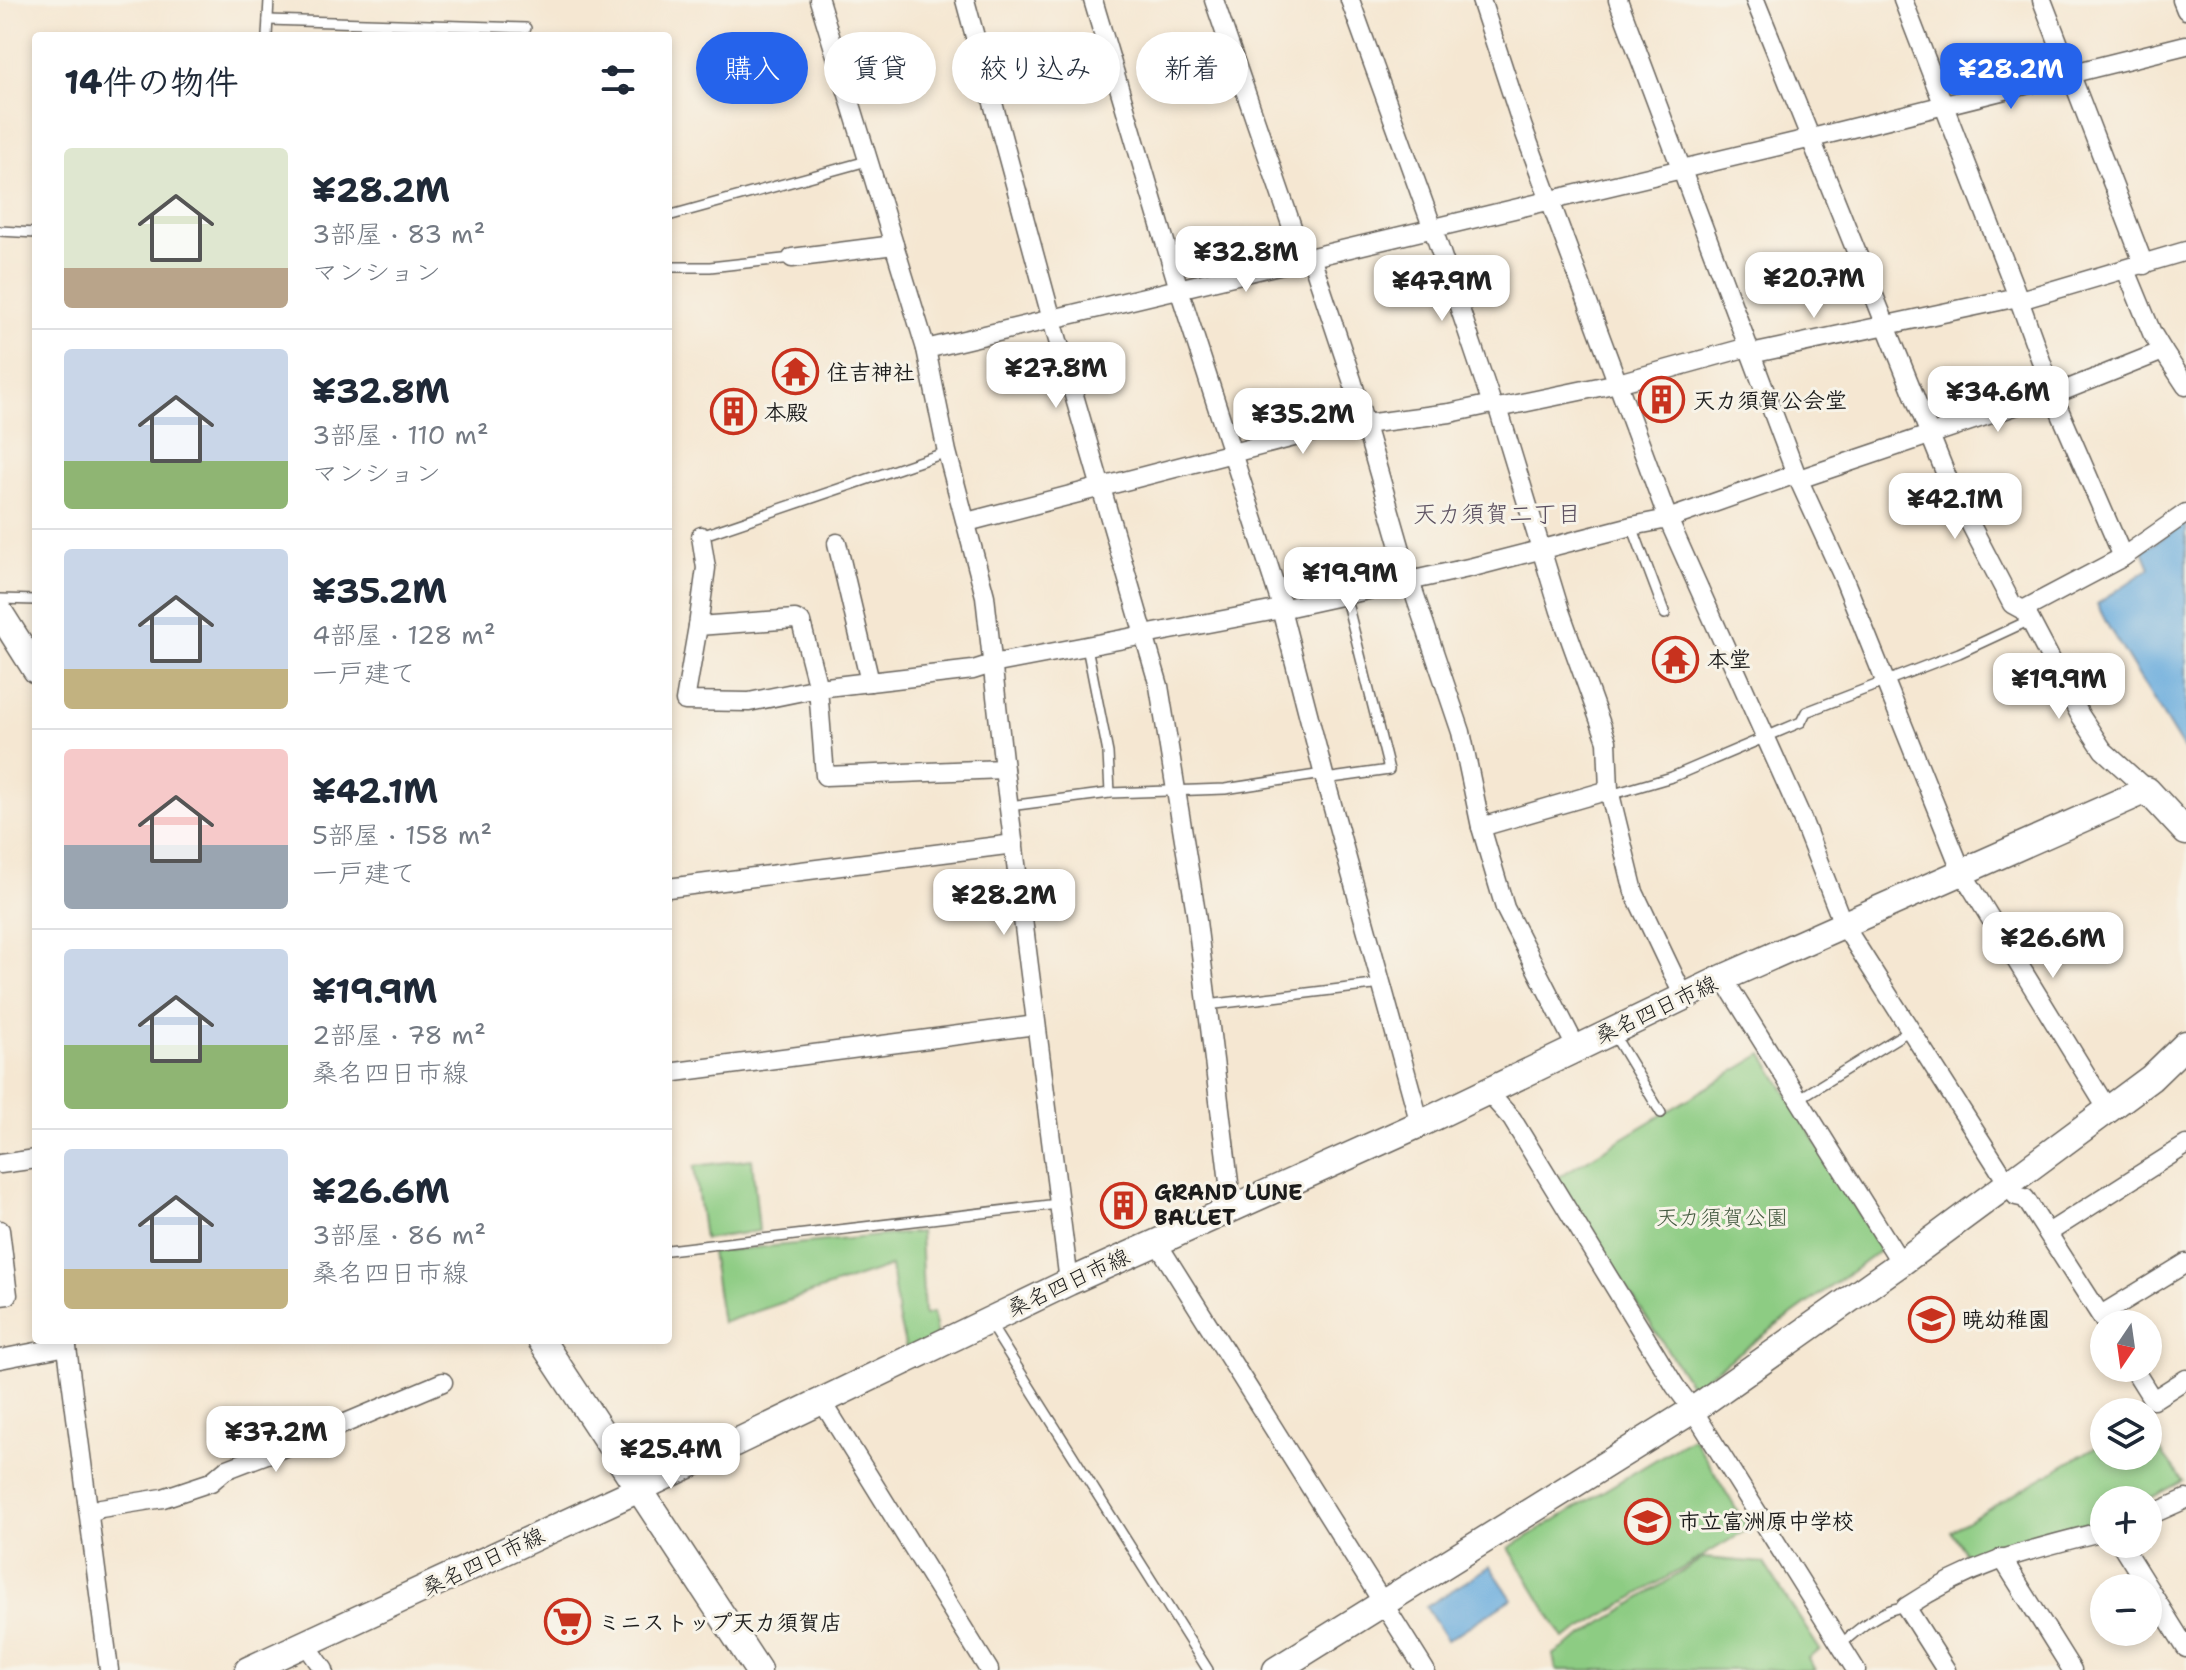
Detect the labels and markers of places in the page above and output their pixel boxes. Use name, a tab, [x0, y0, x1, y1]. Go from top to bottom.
pin: ¥28.2M	[1946, 43, 2076, 111]
pin: ¥32.8M	[1181, 226, 1311, 294]
pin: ¥20.7M	[1749, 252, 1879, 320]
pin: ¥47.9M	[1377, 255, 1507, 323]
pin: ¥27.8M	[991, 342, 1121, 410]
temple icon: 住吉神社	[772, 348, 820, 396]
place label: 住吉神社	[827, 358, 915, 387]
pin: ¥34.6M	[1933, 366, 2063, 434]
building icon: 天カ須賀公会堂	[1638, 376, 1686, 424]
place label: 天カ須賀公会堂	[1693, 386, 1847, 415]
building icon: 本殿	[709, 388, 757, 436]
pin: ¥35.2M	[1238, 388, 1368, 456]
place label: 本殿	[764, 398, 808, 427]
pin: ¥42.1M	[1890, 473, 2020, 541]
pin: ¥19.9M	[1285, 547, 1415, 615]
temple icon: 本堂	[1652, 635, 1700, 683]
place label: 本堂	[1707, 645, 1751, 674]
pin: ¥19.9M	[1994, 653, 2124, 721]
pin: ¥28.2M	[939, 869, 1069, 937]
pin: ¥26.6M	[1988, 912, 2118, 980]
place label: GRAND LUNE BALLET	[1154, 1178, 1303, 1232]
building icon: GRAND LUNE BALLET	[1099, 1181, 1147, 1229]
school or university icon: 暁幼稚園	[1907, 1295, 1955, 1343]
place label: 暁幼稚園	[1962, 1305, 2050, 1334]
pin: ¥37.2M	[211, 1406, 341, 1474]
pin: ¥25.4M	[606, 1423, 736, 1491]
school or university icon: 市立富洲原中学校	[1623, 1497, 1671, 1545]
place label: 市立富洲原中学校	[1678, 1507, 1854, 1536]
supermarket icon: ミニストップ天カ須賀店	[543, 1598, 591, 1646]
place label: ミニストップ天カ須賀店	[598, 1608, 842, 1637]

